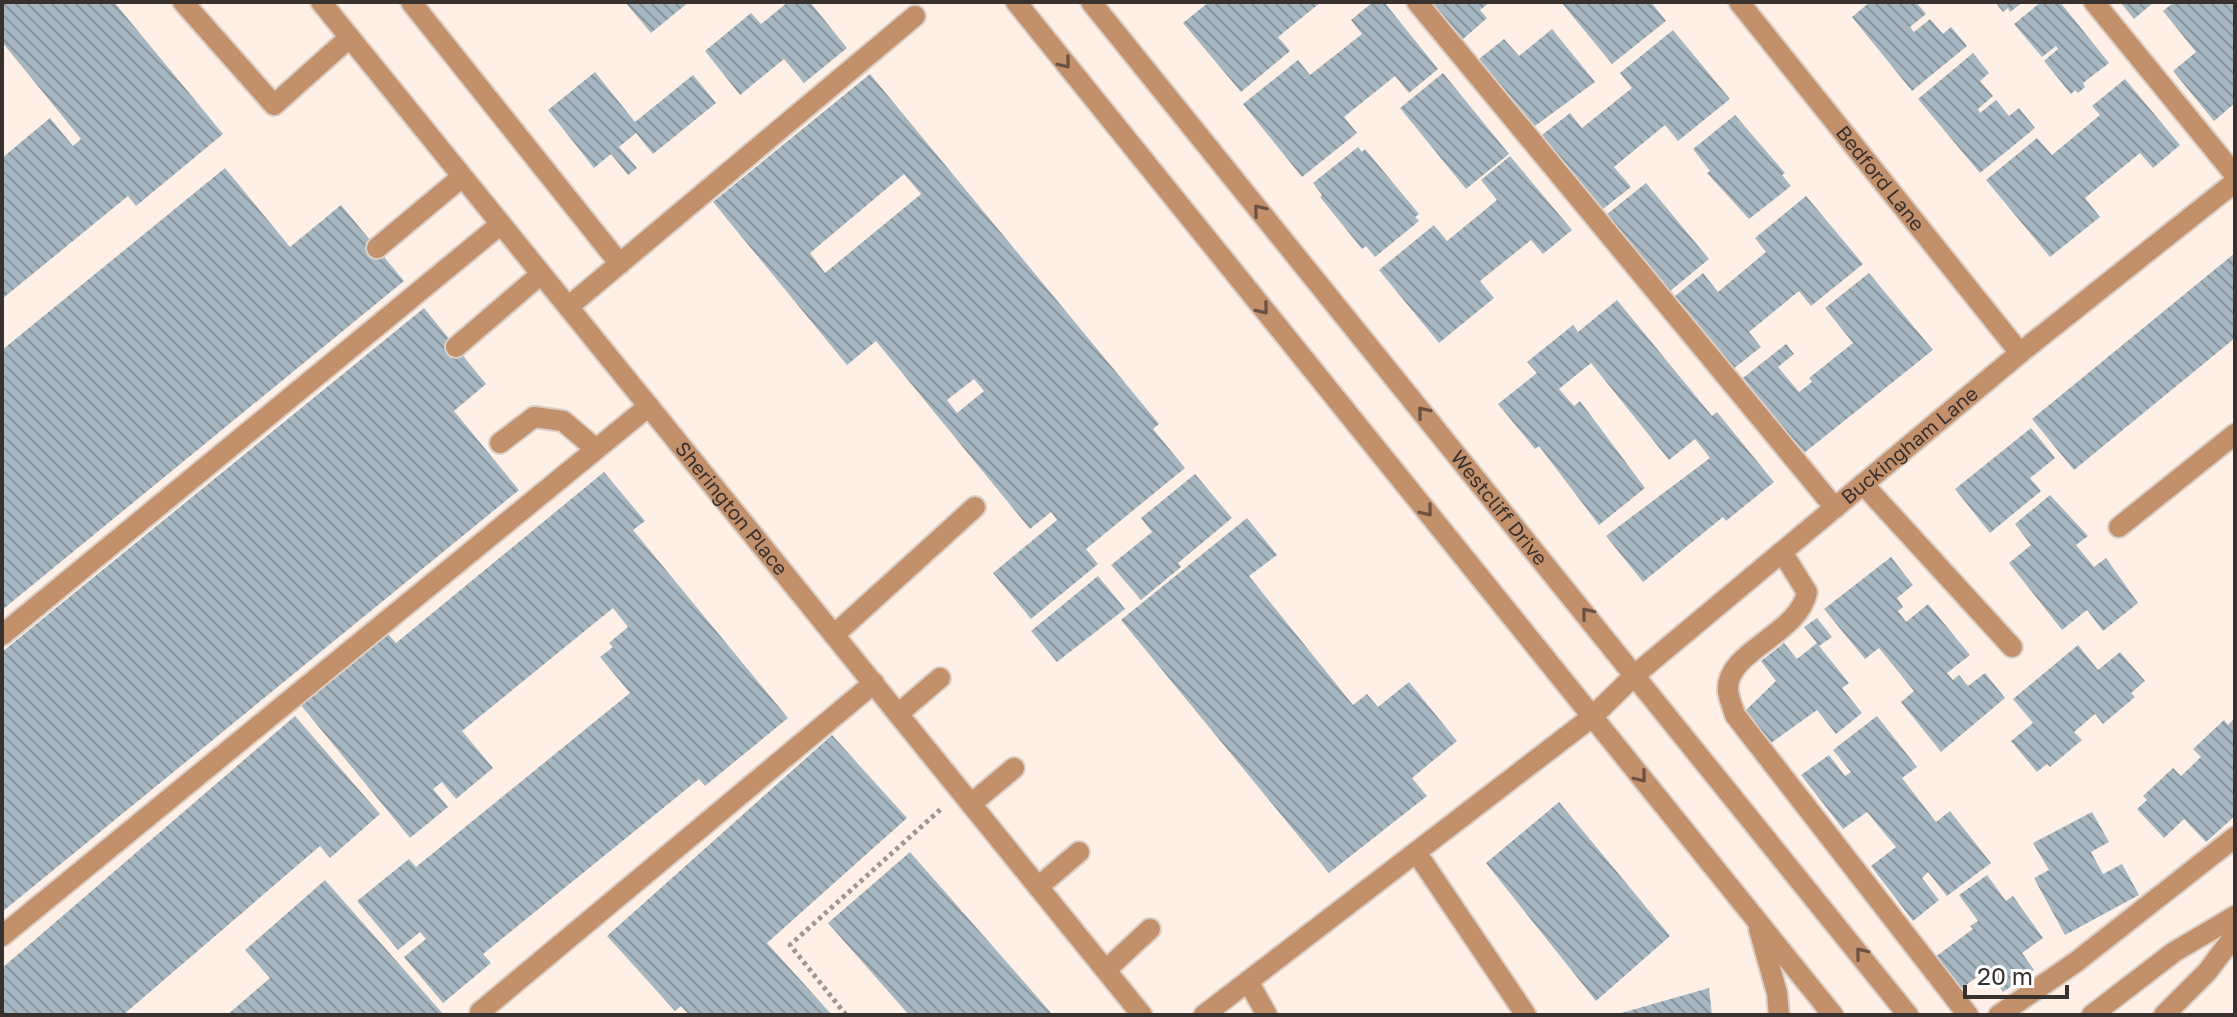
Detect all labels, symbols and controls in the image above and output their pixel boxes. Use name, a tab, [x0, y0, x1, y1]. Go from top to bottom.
one-way arrow	[1055, 54, 1069, 69]
street label: Bedford Lane	[1832, 120, 1930, 235]
one-way arrow	[1254, 205, 1269, 219]
one-way arrow	[1253, 299, 1268, 314]
street label: Buckingham Lane	[1836, 381, 1982, 509]
one-way arrow	[1418, 406, 1433, 421]
street label: Sherington Place	[671, 436, 794, 580]
street label: Westcliff Drive	[1446, 445, 1553, 570]
one-way arrow	[1417, 502, 1431, 517]
one-way arrow	[1582, 608, 1597, 623]
one-way arrow	[1631, 768, 1646, 782]
one-way arrow	[1856, 947, 1870, 962]
scale bar	[1965, 949, 2067, 999]
text: 20 m	[1977, 961, 2033, 990]

